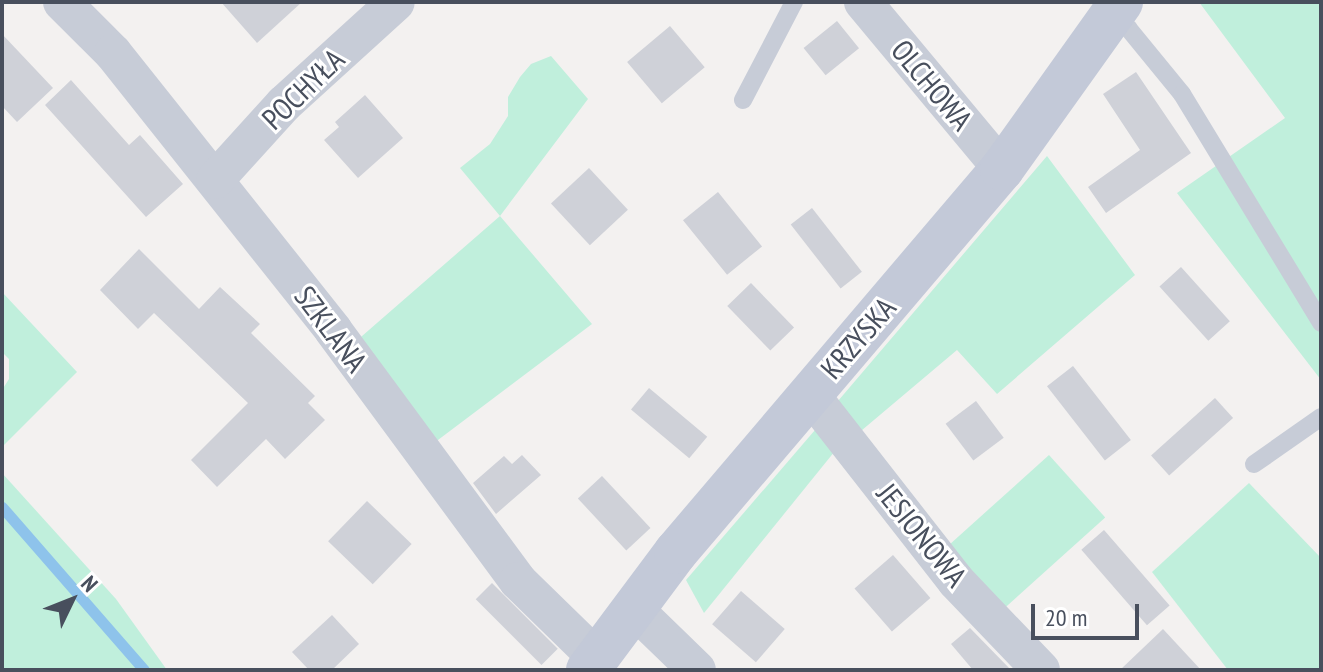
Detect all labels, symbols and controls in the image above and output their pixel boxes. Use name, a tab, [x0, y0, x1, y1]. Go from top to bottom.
street label: OLCHOWA	[884, 33, 980, 137]
street label: POCHYŁA	[255, 41, 351, 137]
street label: SZKLANA	[287, 279, 375, 379]
street label: KRZYSKA	[813, 290, 903, 386]
street label: JESIONOWA	[870, 476, 974, 594]
north arrow	[32, 560, 112, 640]
text: N	[75, 570, 104, 598]
scale bar	[1035, 588, 1143, 638]
text: 20 m	[1045, 602, 1087, 633]

